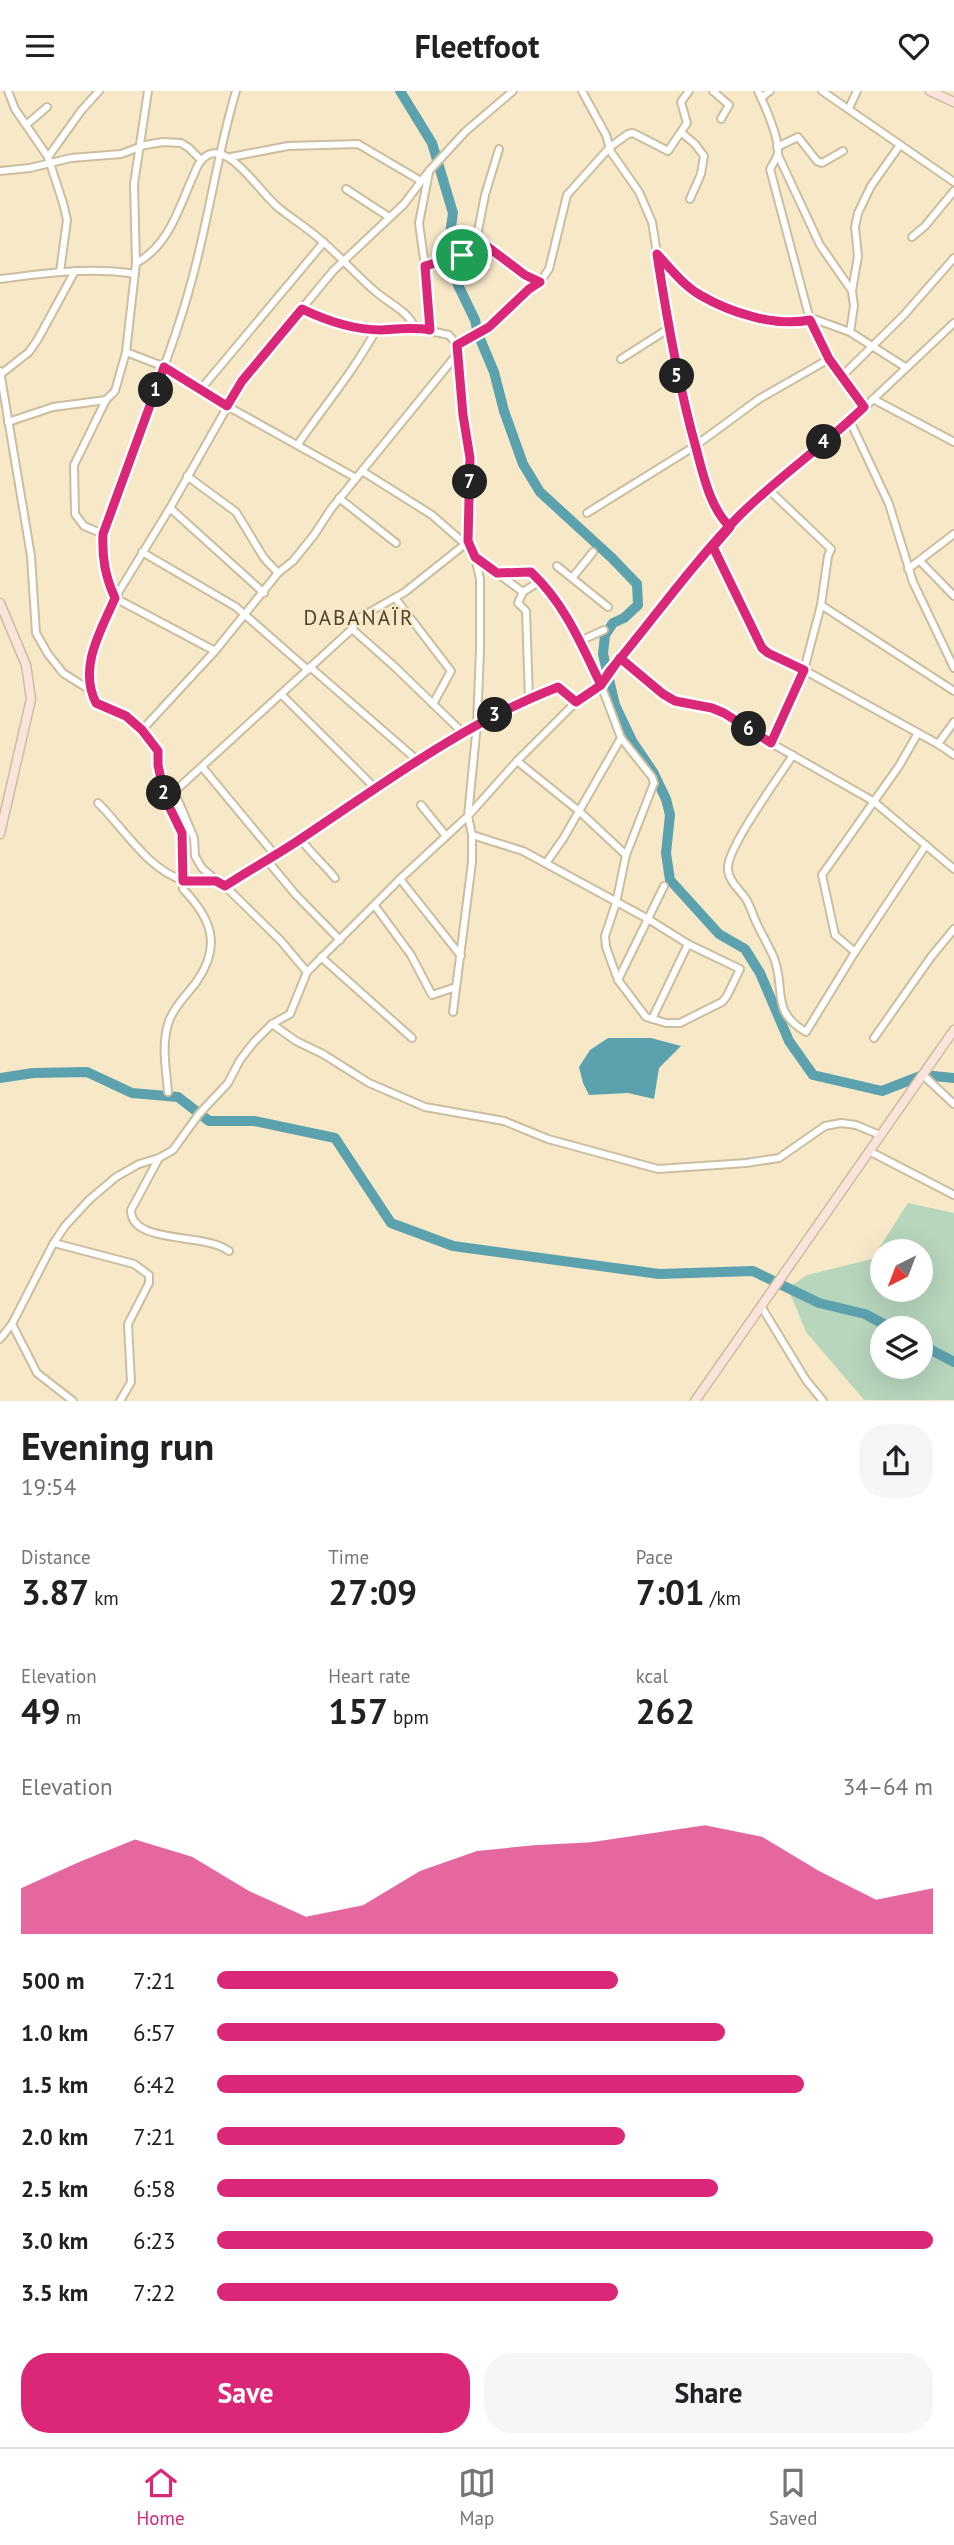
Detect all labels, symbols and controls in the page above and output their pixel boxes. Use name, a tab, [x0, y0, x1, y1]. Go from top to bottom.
text: Fleetfoot	[415, 25, 539, 67]
icon: menu	[21, 27, 59, 65]
icon: heart	[895, 27, 933, 65]
pin	[432, 225, 492, 285]
icon: arrive	[443, 236, 481, 274]
pin: 5	[660, 359, 694, 393]
text: 5	[671, 363, 682, 387]
pin: 1	[138, 373, 174, 407]
text: 1	[150, 377, 161, 401]
pin: 4	[806, 425, 842, 459]
text: 4	[818, 429, 829, 453]
pin: 7	[452, 465, 488, 499]
text: 7	[464, 469, 475, 493]
district label: DABANAÏR	[303, 604, 415, 631]
pin: 3	[477, 697, 512, 733]
text: 3	[489, 702, 500, 726]
pin: 6	[732, 711, 766, 747]
text: 6	[743, 716, 754, 740]
pin: 2	[146, 775, 182, 811]
text: 2	[158, 780, 169, 804]
north arrow	[870, 1239, 933, 1302]
map controls	[870, 1239, 933, 1379]
button: layers	[870, 1316, 933, 1379]
text: Evening run	[21, 1421, 214, 1470]
button: share	[859, 1424, 933, 1498]
text: 19:54	[21, 1472, 76, 1501]
text: Distance	[21, 1545, 91, 1569]
text: Time	[328, 1545, 369, 1569]
text: Pace	[636, 1545, 673, 1569]
text: 3.87	[21, 1569, 89, 1615]
text: 27:09	[328, 1569, 417, 1615]
text: 7:01	[636, 1569, 705, 1615]
text: km	[89, 1586, 119, 1610]
text: /km	[705, 1586, 741, 1610]
text: Elevation	[21, 1664, 97, 1688]
text: Heart rate	[328, 1664, 410, 1688]
text: kcal	[636, 1664, 668, 1688]
text: 49	[21, 1688, 61, 1734]
text: 157	[328, 1688, 388, 1734]
text: 262	[636, 1688, 695, 1734]
text: m	[61, 1705, 81, 1729]
text: bpm	[388, 1705, 429, 1729]
text: Elevation	[21, 1772, 113, 1801]
text: 34–64 m	[843, 1772, 933, 1801]
text: 500 m	[21, 1966, 84, 1995]
text: 7:21	[133, 1966, 176, 1995]
text: 1.0 km	[21, 2018, 88, 2047]
text: 6:57	[133, 2018, 176, 2047]
text: 1.5 km	[21, 2070, 88, 2099]
text: 6:42	[133, 2070, 176, 2099]
text: 2.0 km	[21, 2122, 88, 2151]
text: 7:21	[133, 2122, 176, 2151]
text: 2.5 km	[21, 2174, 88, 2203]
text: 6:58	[133, 2174, 176, 2203]
text: 3.0 km	[21, 2226, 88, 2255]
text: 6:23	[133, 2226, 176, 2255]
text: 3.5 km	[21, 2278, 88, 2307]
text: 7:22	[133, 2278, 176, 2307]
button: Save	[21, 2353, 470, 2433]
button: Share	[484, 2353, 933, 2433]
tab: Home	[137, 2464, 185, 2530]
tab: Map	[458, 2464, 496, 2530]
tab: Saved	[769, 2464, 817, 2530]

